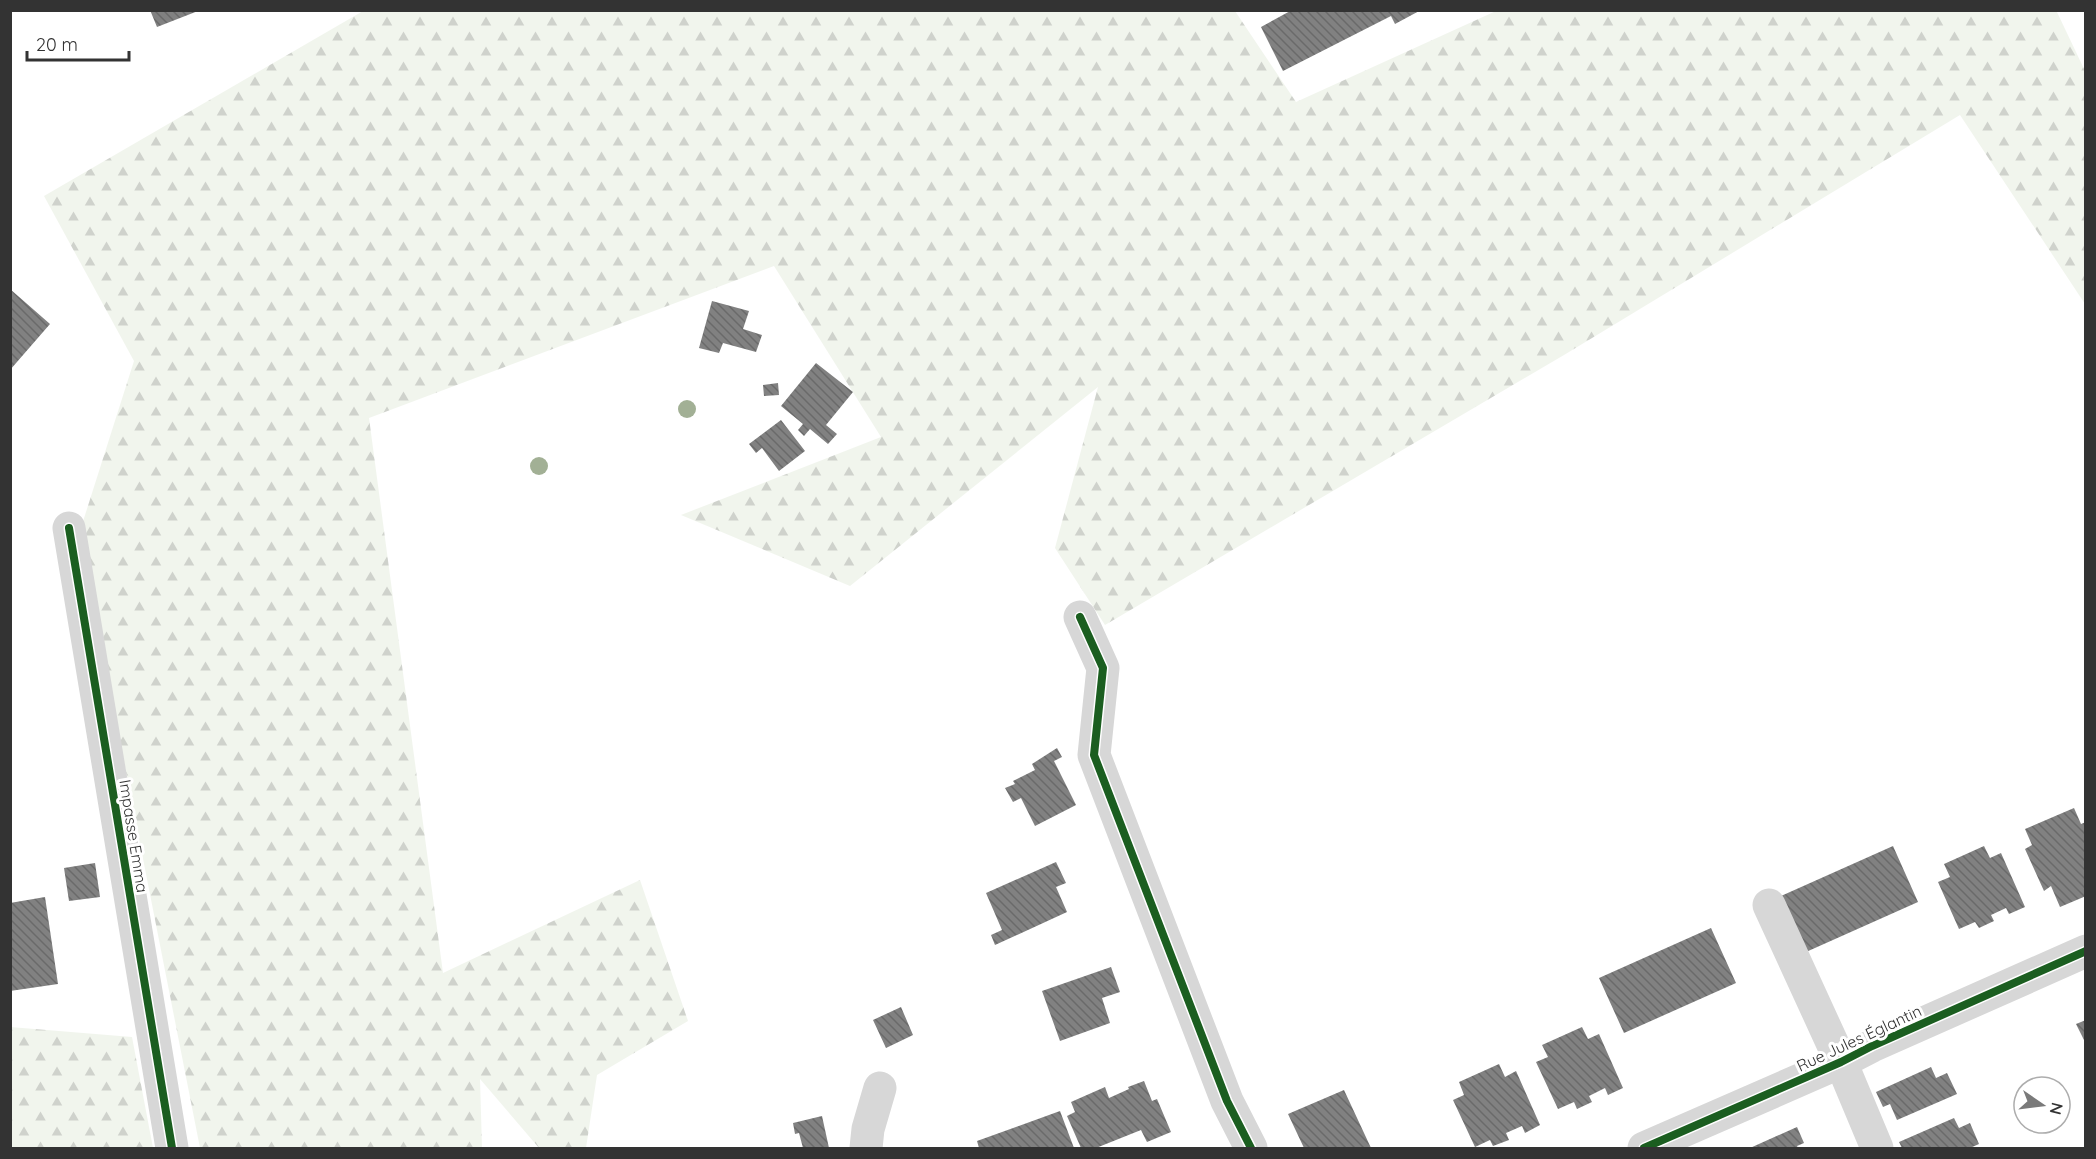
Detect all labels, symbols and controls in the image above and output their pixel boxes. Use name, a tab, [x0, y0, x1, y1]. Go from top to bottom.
scale bar	[27, 24, 129, 62]
text: 20 m	[36, 33, 78, 56]
street label: Impasse Emma	[115, 778, 153, 894]
street label: Rue Jules Églantin	[1793, 1000, 1925, 1076]
north arrow	[2012, 1075, 2072, 1135]
text: N	[2045, 1101, 2068, 1117]

